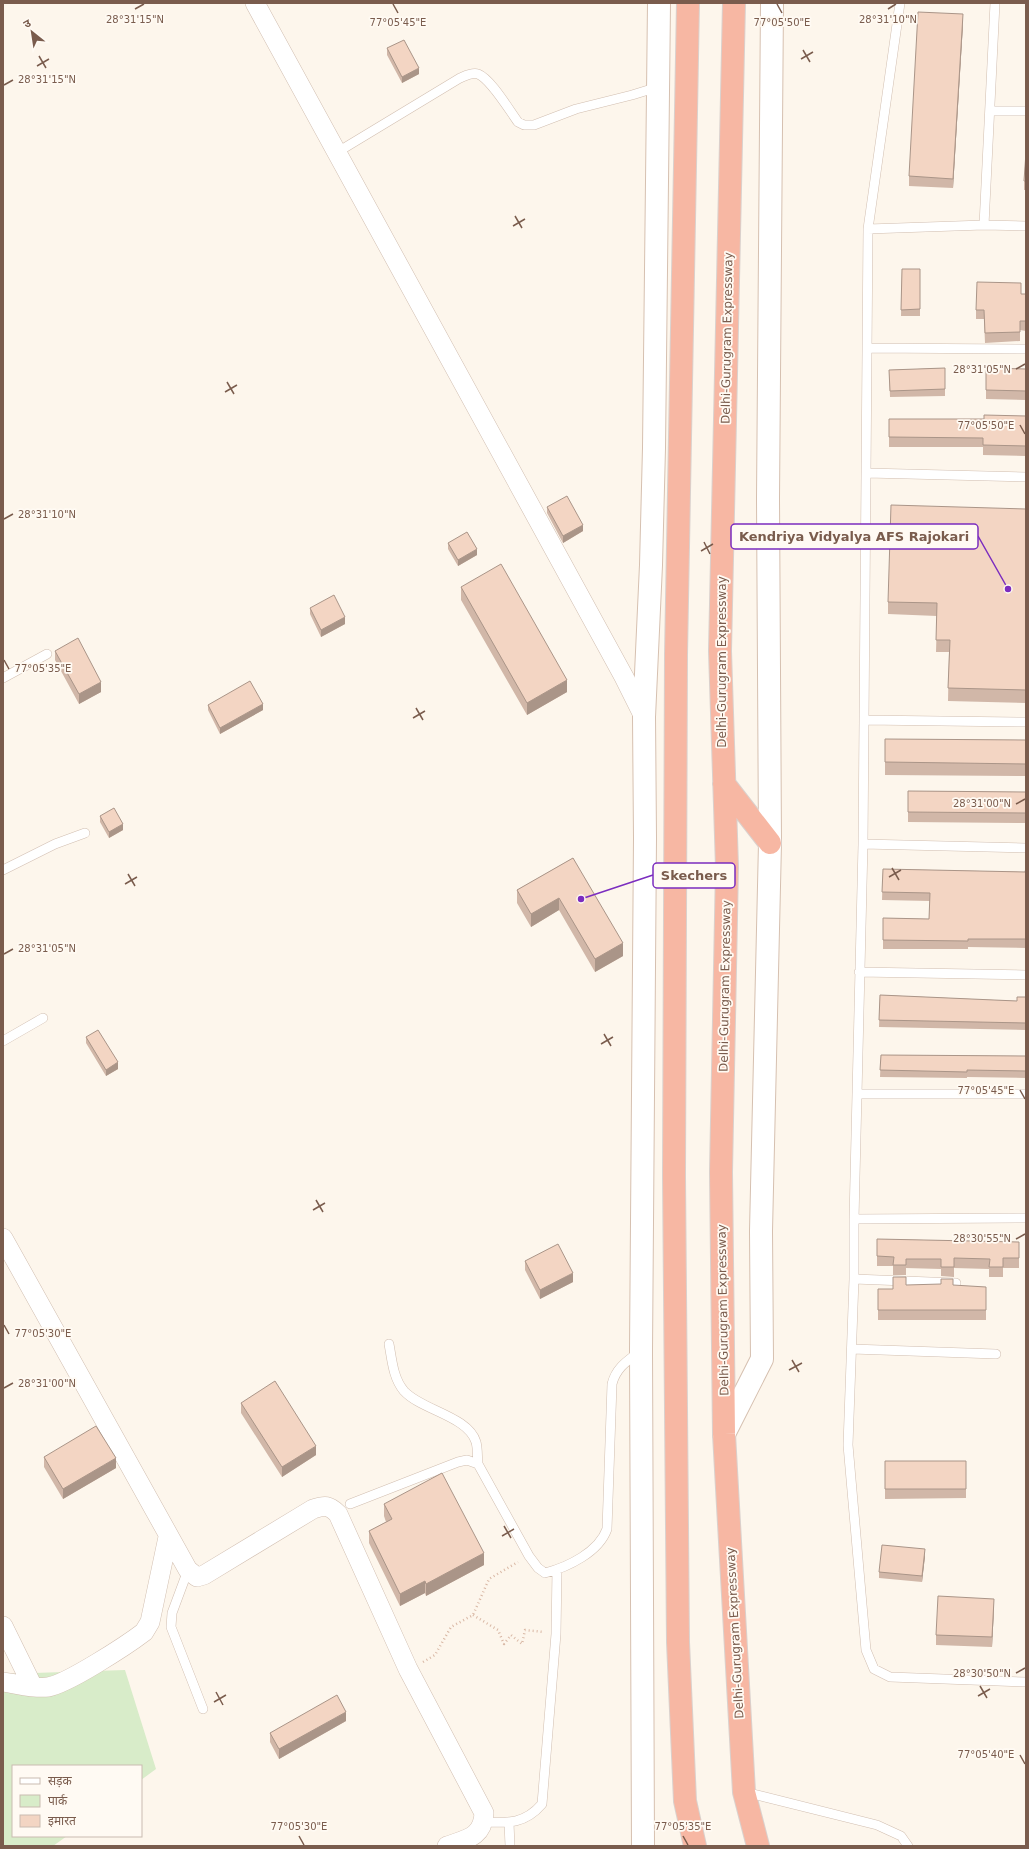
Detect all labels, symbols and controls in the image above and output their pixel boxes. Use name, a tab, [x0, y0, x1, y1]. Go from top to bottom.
north arrow	[12, 12, 52, 52]
text: 28°31'15"N	[106, 14, 164, 25]
text: 28°31'10"N	[859, 14, 917, 25]
text: उ	[21, 16, 34, 31]
text: 77°05'45"E	[370, 17, 426, 28]
text: 77°05'50"E	[754, 17, 810, 28]
text: 28°31'15"N	[18, 74, 76, 85]
street label: Delhi-Gurugram Expressway	[719, 252, 735, 424]
text: 28°31'05"N	[953, 364, 1011, 375]
text: 77°05'50"E	[958, 420, 1014, 431]
text: 28°31'10"N	[18, 509, 76, 520]
callout: Kendriya Vidyalya AFS Rajokari	[731, 524, 978, 549]
text: Kendriya Vidyalya AFS Rajokari	[739, 529, 969, 544]
street label: Delhi-Gurugram Expressway	[715, 576, 729, 748]
text: 77°05'35"E	[15, 663, 71, 674]
text: 28°31'00"N	[953, 798, 1011, 809]
callout: Skechers	[653, 863, 735, 888]
text: Skechers	[661, 868, 727, 883]
street label: Delhi-Gurugram Expressway	[717, 900, 733, 1072]
text: 28°31'05"N	[18, 943, 76, 954]
text: 77°05'45"E	[958, 1085, 1014, 1096]
street label: Delhi-Gurugram Expressway	[715, 1224, 731, 1396]
text: 28°30'55"N	[953, 1233, 1011, 1244]
text: 77°05'30"E	[15, 1328, 71, 1339]
text: 28°31'00"N	[18, 1378, 76, 1389]
street label: Delhi-Gurugram Expressway	[724, 1547, 746, 1719]
text: 28°30'50"N	[953, 1668, 1011, 1679]
text: 77°05'40"E	[958, 1749, 1014, 1760]
legend	[12, 1765, 142, 1837]
text: सड़क	[48, 1774, 73, 1788]
text: पार्क	[48, 1794, 68, 1808]
text: इमारत	[48, 1814, 77, 1828]
text: 77°05'30"E	[271, 1821, 327, 1832]
text: 77°05'35"E	[655, 1821, 711, 1832]

